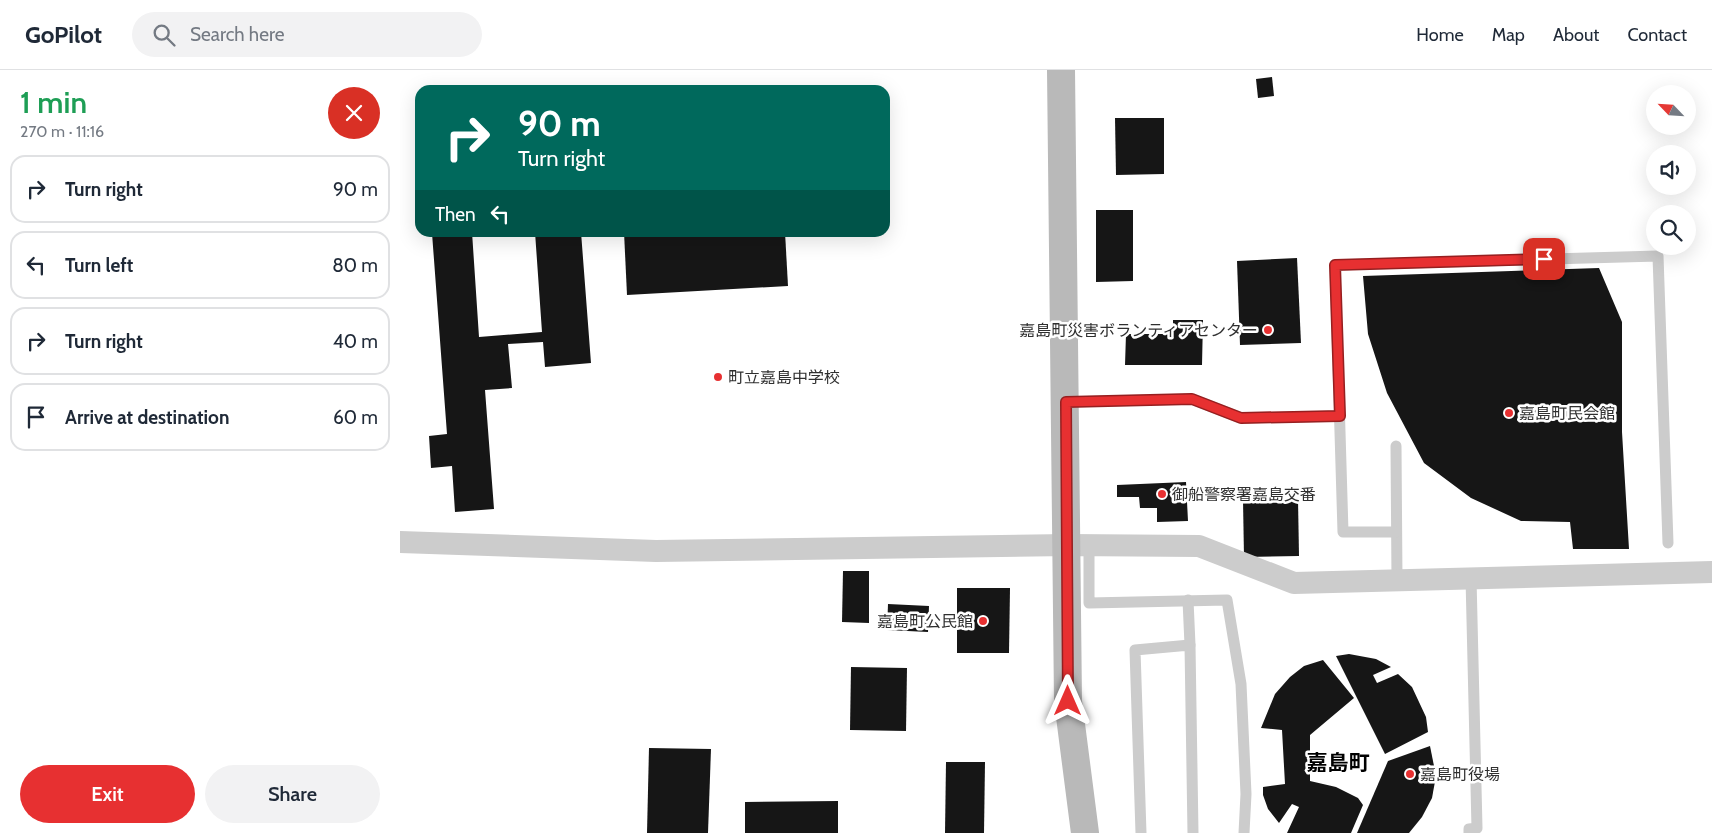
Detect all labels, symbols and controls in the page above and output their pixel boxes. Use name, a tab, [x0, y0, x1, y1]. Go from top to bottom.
search box	[132, 12, 482, 57]
text: GoPilot	[25, 20, 102, 49]
icon: search	[150, 21, 178, 49]
text: Search here	[190, 23, 284, 46]
text: Home	[1416, 24, 1464, 46]
text: Map	[1492, 24, 1525, 46]
text: About	[1553, 24, 1599, 46]
text: Contact	[1627, 24, 1687, 46]
text: 1 min	[20, 84, 87, 121]
north arrow	[1646, 85, 1696, 135]
map controls	[1646, 85, 1696, 255]
button: close	[328, 87, 380, 139]
text: 90 m	[518, 102, 601, 145]
icon: right	[435, 105, 500, 170]
text: 270 m · 11:16	[20, 122, 104, 141]
text: Turn right	[518, 145, 605, 172]
button: sound	[1646, 145, 1696, 195]
icon: right	[22, 175, 50, 203]
text: Turn right	[65, 178, 143, 201]
text: 90 m	[333, 178, 378, 201]
icon: left	[486, 200, 514, 228]
text: Then	[435, 203, 476, 226]
button: search	[1646, 205, 1696, 255]
pin	[1523, 238, 1565, 280]
icon: arrive	[1530, 245, 1558, 273]
icon: left	[22, 251, 50, 279]
text: Turn left	[65, 254, 133, 277]
text: 80 m	[332, 254, 378, 277]
place label: 嘉島町災害ボランティアセンター	[1019, 321, 1258, 340]
marker: 嘉島町災害ボランティアセンター	[1262, 324, 1274, 336]
icon: right	[22, 327, 50, 355]
text: Turn right	[65, 330, 143, 353]
text: 40 m	[333, 330, 378, 353]
place label: 町立嘉島中学校	[728, 368, 840, 387]
marker: 町立嘉島中学校	[712, 371, 724, 383]
icon: arrive	[22, 403, 50, 431]
place label: 嘉島町民会館	[1519, 404, 1615, 423]
text: Arrive at destination	[65, 406, 229, 429]
text: 60 m	[333, 406, 378, 429]
marker: 嘉島町民会館	[1503, 407, 1515, 419]
place label: 御船警察署嘉島交番	[1172, 485, 1316, 504]
marker: 御船警察署嘉島交番	[1156, 488, 1168, 500]
place label: 嘉島町公民館	[877, 612, 973, 631]
marker: 嘉島町公民館	[977, 615, 989, 627]
position arrow	[1041, 674, 1093, 726]
district label: 嘉島町	[1307, 750, 1370, 775]
button: Exit	[20, 765, 195, 823]
button: Share	[205, 765, 380, 823]
place label: 嘉島町役場	[1420, 765, 1500, 784]
marker: 嘉島町役場	[1404, 768, 1416, 780]

